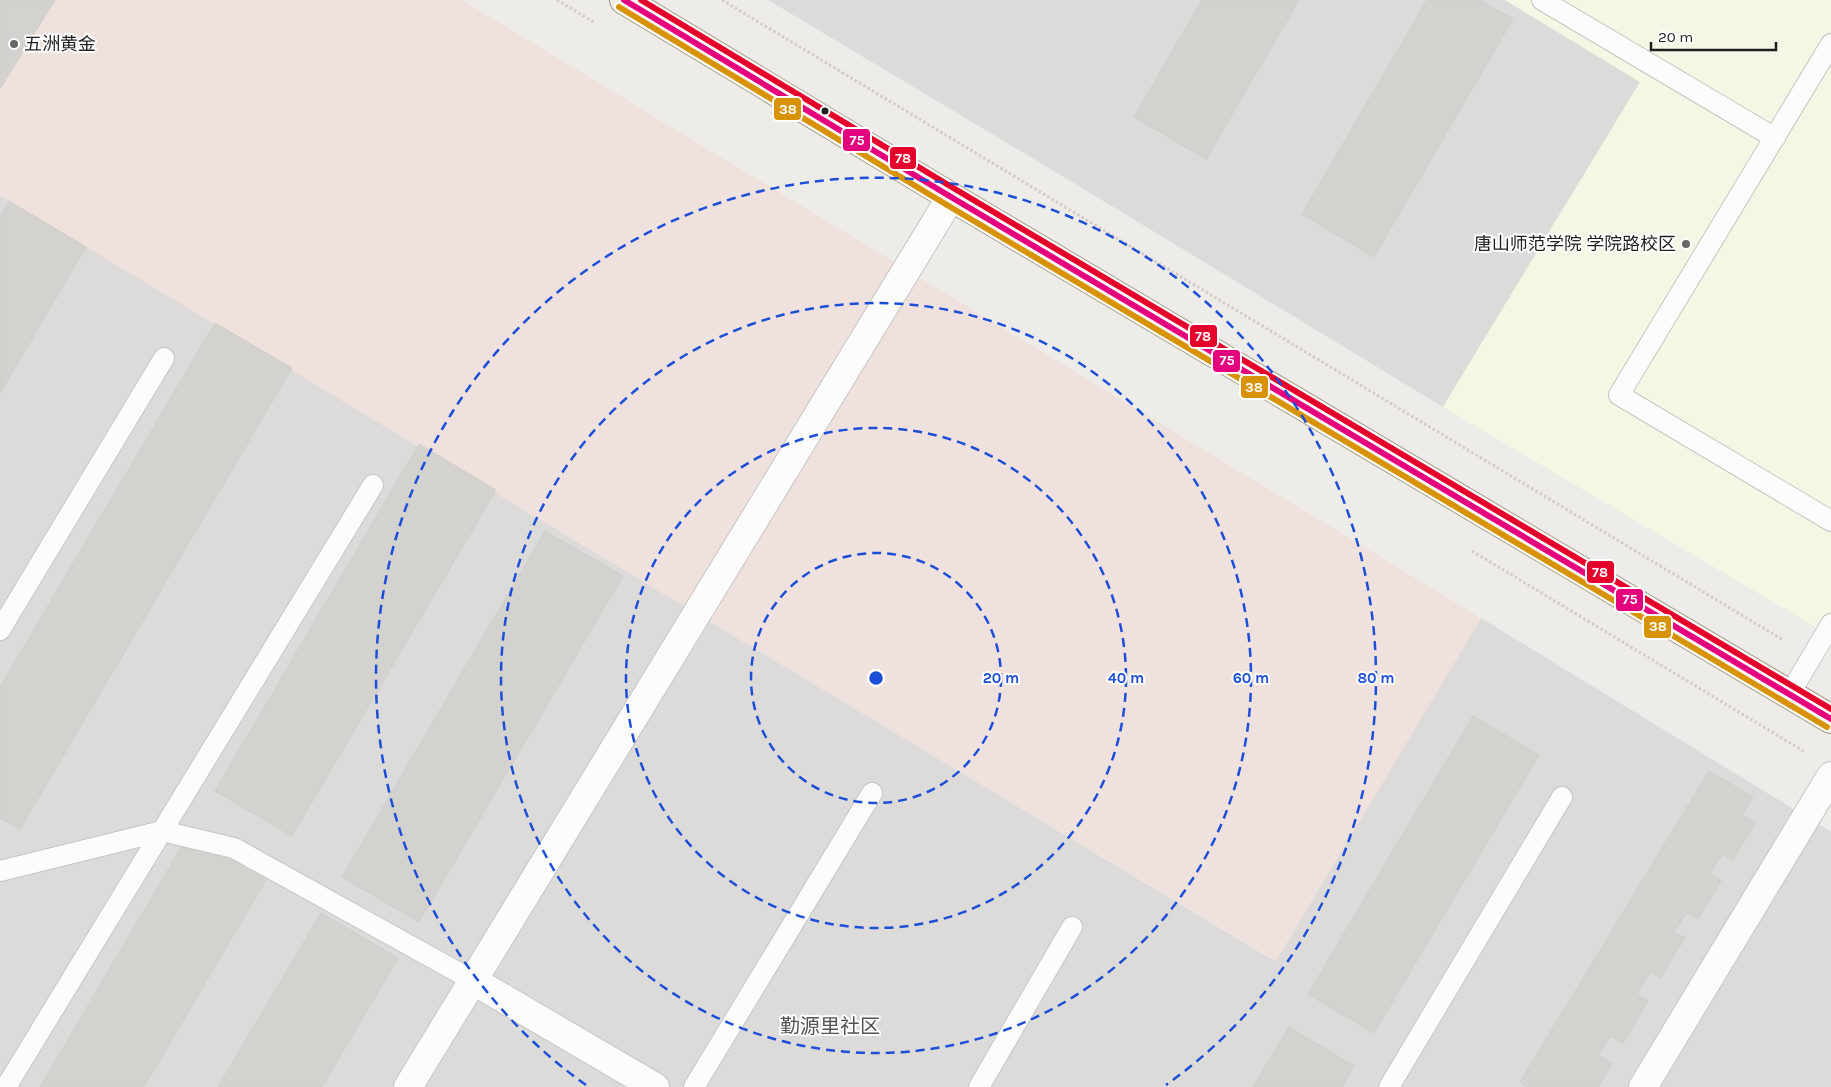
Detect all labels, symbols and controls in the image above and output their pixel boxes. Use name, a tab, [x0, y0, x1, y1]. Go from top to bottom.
scale bar	[1651, 20, 1776, 52]
text: 20 m	[1658, 28, 1693, 46]
place label: 五洲黄金	[24, 33, 96, 55]
marker: 五洲黄金	[8, 38, 20, 50]
line badge: 38	[773, 97, 802, 121]
text: 38	[779, 101, 797, 118]
unlabelled marker	[820, 106, 830, 116]
line badge: 75	[842, 128, 871, 152]
text: 75	[849, 132, 865, 149]
line badge: 78	[889, 146, 917, 170]
text: 78	[895, 150, 911, 167]
place label: 唐山师范学院 学院路校区	[1474, 233, 1676, 255]
marker: 唐山师范学院 学院路校区	[1680, 238, 1692, 250]
line badge: 78	[1189, 324, 1218, 348]
text: 78	[1195, 328, 1211, 345]
line badge: 75	[1212, 349, 1241, 373]
text: 75	[1219, 352, 1235, 369]
line badge: 38	[1240, 375, 1269, 399]
text: 38	[1245, 379, 1263, 396]
line badge: 78	[1586, 560, 1615, 584]
text: 78	[1592, 564, 1608, 581]
line badge: 75	[1615, 588, 1644, 612]
text: 75	[1622, 591, 1638, 608]
line badge: 38	[1643, 615, 1672, 639]
text: 38	[1649, 618, 1667, 635]
centre of rings	[867, 669, 885, 687]
text: 20 m	[983, 669, 1019, 687]
text: 40 m	[1108, 669, 1144, 687]
text: 60 m	[1233, 669, 1269, 687]
text: 80 m	[1357, 669, 1395, 687]
district label: 勤源里社区	[780, 1015, 880, 1038]

